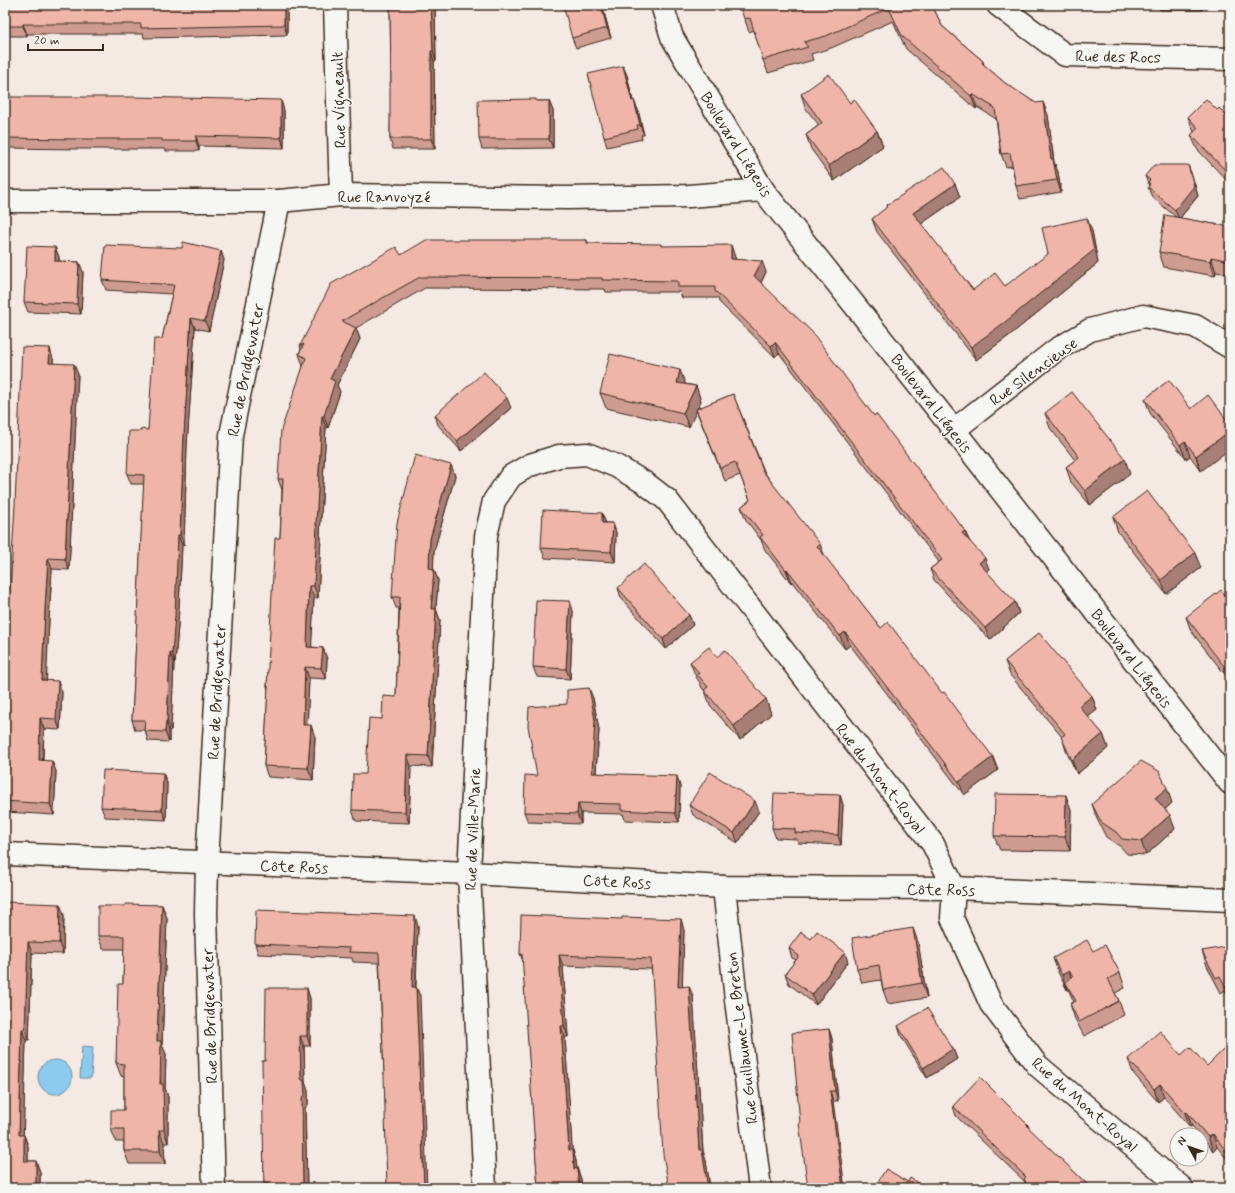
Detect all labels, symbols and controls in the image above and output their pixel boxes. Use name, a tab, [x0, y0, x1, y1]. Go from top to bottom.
scale bar	[28, 26, 103, 52]
text: 20 m	[34, 33, 60, 49]
street label: Rue des Rocs	[1075, 46, 1161, 69]
street label: Rue Vigneault	[327, 51, 353, 149]
street label: Boulevard Liégeois	[695, 88, 776, 201]
street label: Rue Ranvoyzé	[338, 187, 430, 208]
street label: Rue de Bridgewater	[223, 302, 271, 439]
street label: Rue Silencieuse	[986, 333, 1082, 411]
street label: Boulevard Liégeois	[886, 350, 976, 458]
street label: Boulevard Liégeois	[1086, 605, 1176, 713]
street label: Rue de Bridgewater	[203, 624, 233, 760]
street label: Rue du Mont-Royal	[830, 720, 929, 838]
street label: Rue de Ville-Marie	[461, 767, 486, 891]
street label: Côte Ross	[259, 856, 328, 879]
street label: Côte Ross	[582, 870, 652, 895]
street label: Côte Ross	[907, 879, 975, 902]
street label: Rue de Bridgewater	[198, 948, 224, 1084]
street label: Rue Guillaume-Le Breton	[722, 951, 763, 1125]
street label: Rue du Mont-Royal	[1026, 1053, 1142, 1157]
north arrow	[1169, 1127, 1209, 1167]
text: N	[1174, 1134, 1190, 1149]

